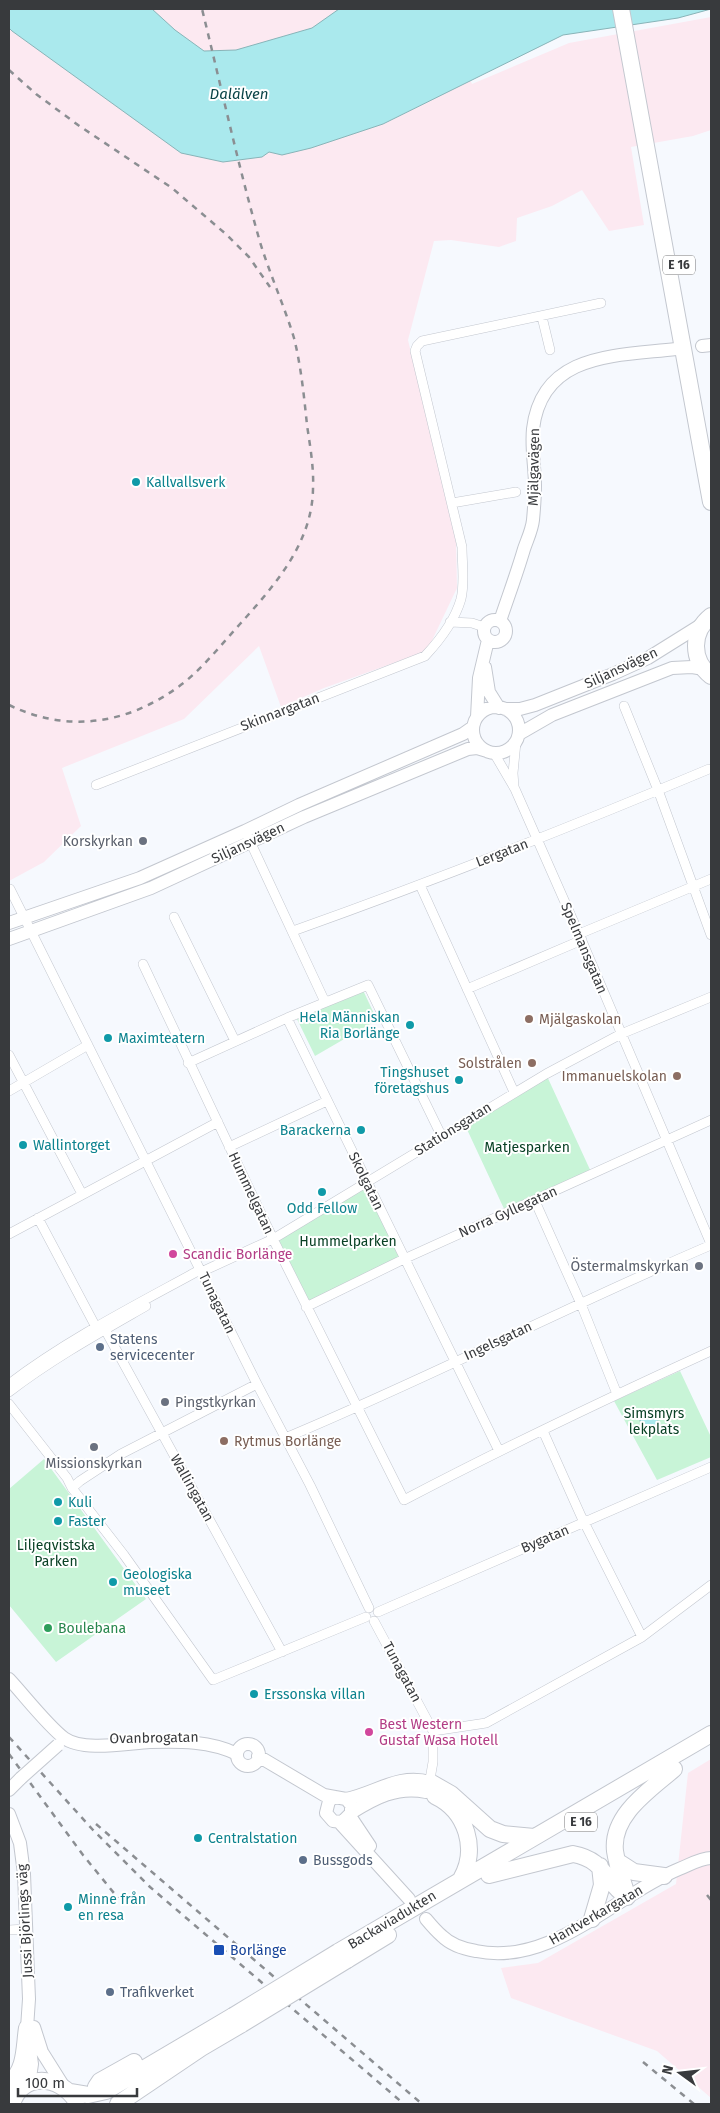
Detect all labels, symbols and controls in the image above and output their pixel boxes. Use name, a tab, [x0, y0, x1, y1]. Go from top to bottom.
water label: Dalälven	[210, 85, 268, 103]
road number: E 16	[663, 256, 695, 274]
street label: Mjälgavägen	[525, 428, 543, 506]
place label: Kallvallsverk	[146, 474, 226, 491]
marker: Kallvallsverk	[130, 476, 142, 488]
street label: Siljansvägen	[582, 644, 660, 692]
street label: Skinnargatan	[238, 689, 322, 735]
street label: Siljansvägen	[209, 819, 287, 867]
place label: Korskyrkan	[63, 833, 133, 850]
marker: Korskyrkan	[137, 835, 149, 847]
street label: Lergatan	[473, 835, 531, 871]
street label: Spelmansgatan	[557, 900, 611, 996]
place label: Hela Människan Ria Borlänge	[299, 1009, 400, 1042]
place label: Mjälgaskolan	[539, 1011, 622, 1028]
marker: Mjälgaskolan	[523, 1013, 535, 1025]
marker: Hela Människan Ria Borlänge	[404, 1019, 416, 1031]
place label: Maximteatern	[118, 1030, 205, 1047]
marker: Maximteatern	[102, 1032, 114, 1044]
place label: Solstrålen	[458, 1055, 522, 1072]
marker: Solstrålen	[526, 1057, 538, 1069]
place label: Tingshuset företagshus	[375, 1064, 450, 1097]
place label: Immanuelskolan	[562, 1068, 667, 1085]
marker: Immanuelskolan	[671, 1070, 683, 1082]
marker: Tingshuset företagshus	[453, 1074, 465, 1086]
street label: Stationsgatan	[411, 1099, 495, 1159]
place label: Barackerna	[280, 1122, 351, 1139]
marker: Barackerna	[355, 1124, 367, 1136]
place label: Wallintorget	[33, 1137, 111, 1154]
marker: Wallintorget	[17, 1139, 29, 1151]
park label: Matjesparken	[484, 1139, 570, 1156]
street label: Hummelgatan	[225, 1149, 277, 1237]
street label: Skolgatan	[345, 1149, 387, 1213]
street label: Norra Gyllegatan	[456, 1183, 560, 1241]
marker: Odd Fellow	[316, 1186, 328, 1198]
place label: Odd Fellow	[287, 1200, 357, 1217]
park label: Hummelparken	[299, 1233, 397, 1250]
place label: Scandic Borlänge	[183, 1246, 292, 1263]
marker: Scandic Borlänge	[167, 1248, 179, 1260]
place label: Östermalmskyrkan	[571, 1257, 689, 1275]
marker: Östermalmskyrkan	[693, 1260, 705, 1272]
street label: Tunagatan	[195, 1270, 239, 1336]
street label: Ingelsgatan	[461, 1318, 535, 1364]
place label: Statens servicecenter	[110, 1331, 195, 1364]
marker: Statens servicecenter	[94, 1341, 106, 1353]
place label: Pingstkyrkan	[175, 1394, 256, 1411]
marker: Pingstkyrkan	[159, 1396, 171, 1408]
park label: Simsmyrs lekplats	[624, 1405, 685, 1438]
place label: Rytmus Borlänge	[234, 1433, 341, 1450]
marker: Rytmus Borlänge	[218, 1435, 230, 1447]
marker: Missionskyrkan	[88, 1441, 100, 1453]
street label: Wallingatan	[167, 1451, 217, 1525]
place label: Missionskyrkan	[46, 1455, 142, 1472]
place label: Kuli	[68, 1494, 92, 1511]
marker: Kuli	[52, 1496, 64, 1508]
place label: Faster	[68, 1513, 107, 1530]
marker: Faster	[52, 1515, 64, 1527]
street label: Bygatan	[518, 1521, 572, 1557]
park label: Liljeqvistska Parken	[17, 1537, 95, 1570]
place label: Geologiska museet	[123, 1566, 192, 1599]
marker: Geologiska museet	[107, 1576, 119, 1588]
place label: Boulebana	[58, 1620, 126, 1637]
marker: Boulebana	[42, 1622, 54, 1634]
street label: Tunagatan	[379, 1639, 425, 1705]
place label: Erssonska villan	[264, 1686, 365, 1703]
marker: Erssonska villan	[248, 1688, 260, 1700]
place label: Best Western Gustaf Wasa Hotell	[379, 1716, 498, 1749]
marker: Best Western Gustaf Wasa Hotell	[363, 1726, 375, 1738]
street label: Ovanbrogatan	[109, 1729, 199, 1747]
road number: E 16	[565, 1812, 597, 1831]
place label: Centralstation	[208, 1830, 297, 1847]
marker: Centralstation	[192, 1832, 204, 1844]
place label: Bussgods	[313, 1852, 373, 1869]
marker: Bussgods	[297, 1854, 309, 1866]
street label: Jussi Björlings väg	[13, 1863, 36, 1978]
street label: Hantverkargatan	[546, 1881, 646, 1949]
street label: Backaviadukten	[345, 1887, 439, 1953]
place label: Minne från en resa	[78, 1891, 146, 1924]
marker: Minne från en resa	[62, 1901, 74, 1913]
place label: Borlänge	[230, 1942, 287, 1959]
marker: Borlänge	[212, 1943, 226, 1957]
place label: Trafikverket	[120, 1984, 195, 2001]
marker: Trafikverket	[104, 1986, 116, 1998]
north arrow	[655, 2048, 705, 2098]
text: N	[659, 2063, 677, 2076]
scale bar	[18, 2066, 136, 2098]
text: 100 m	[25, 2074, 65, 2092]

